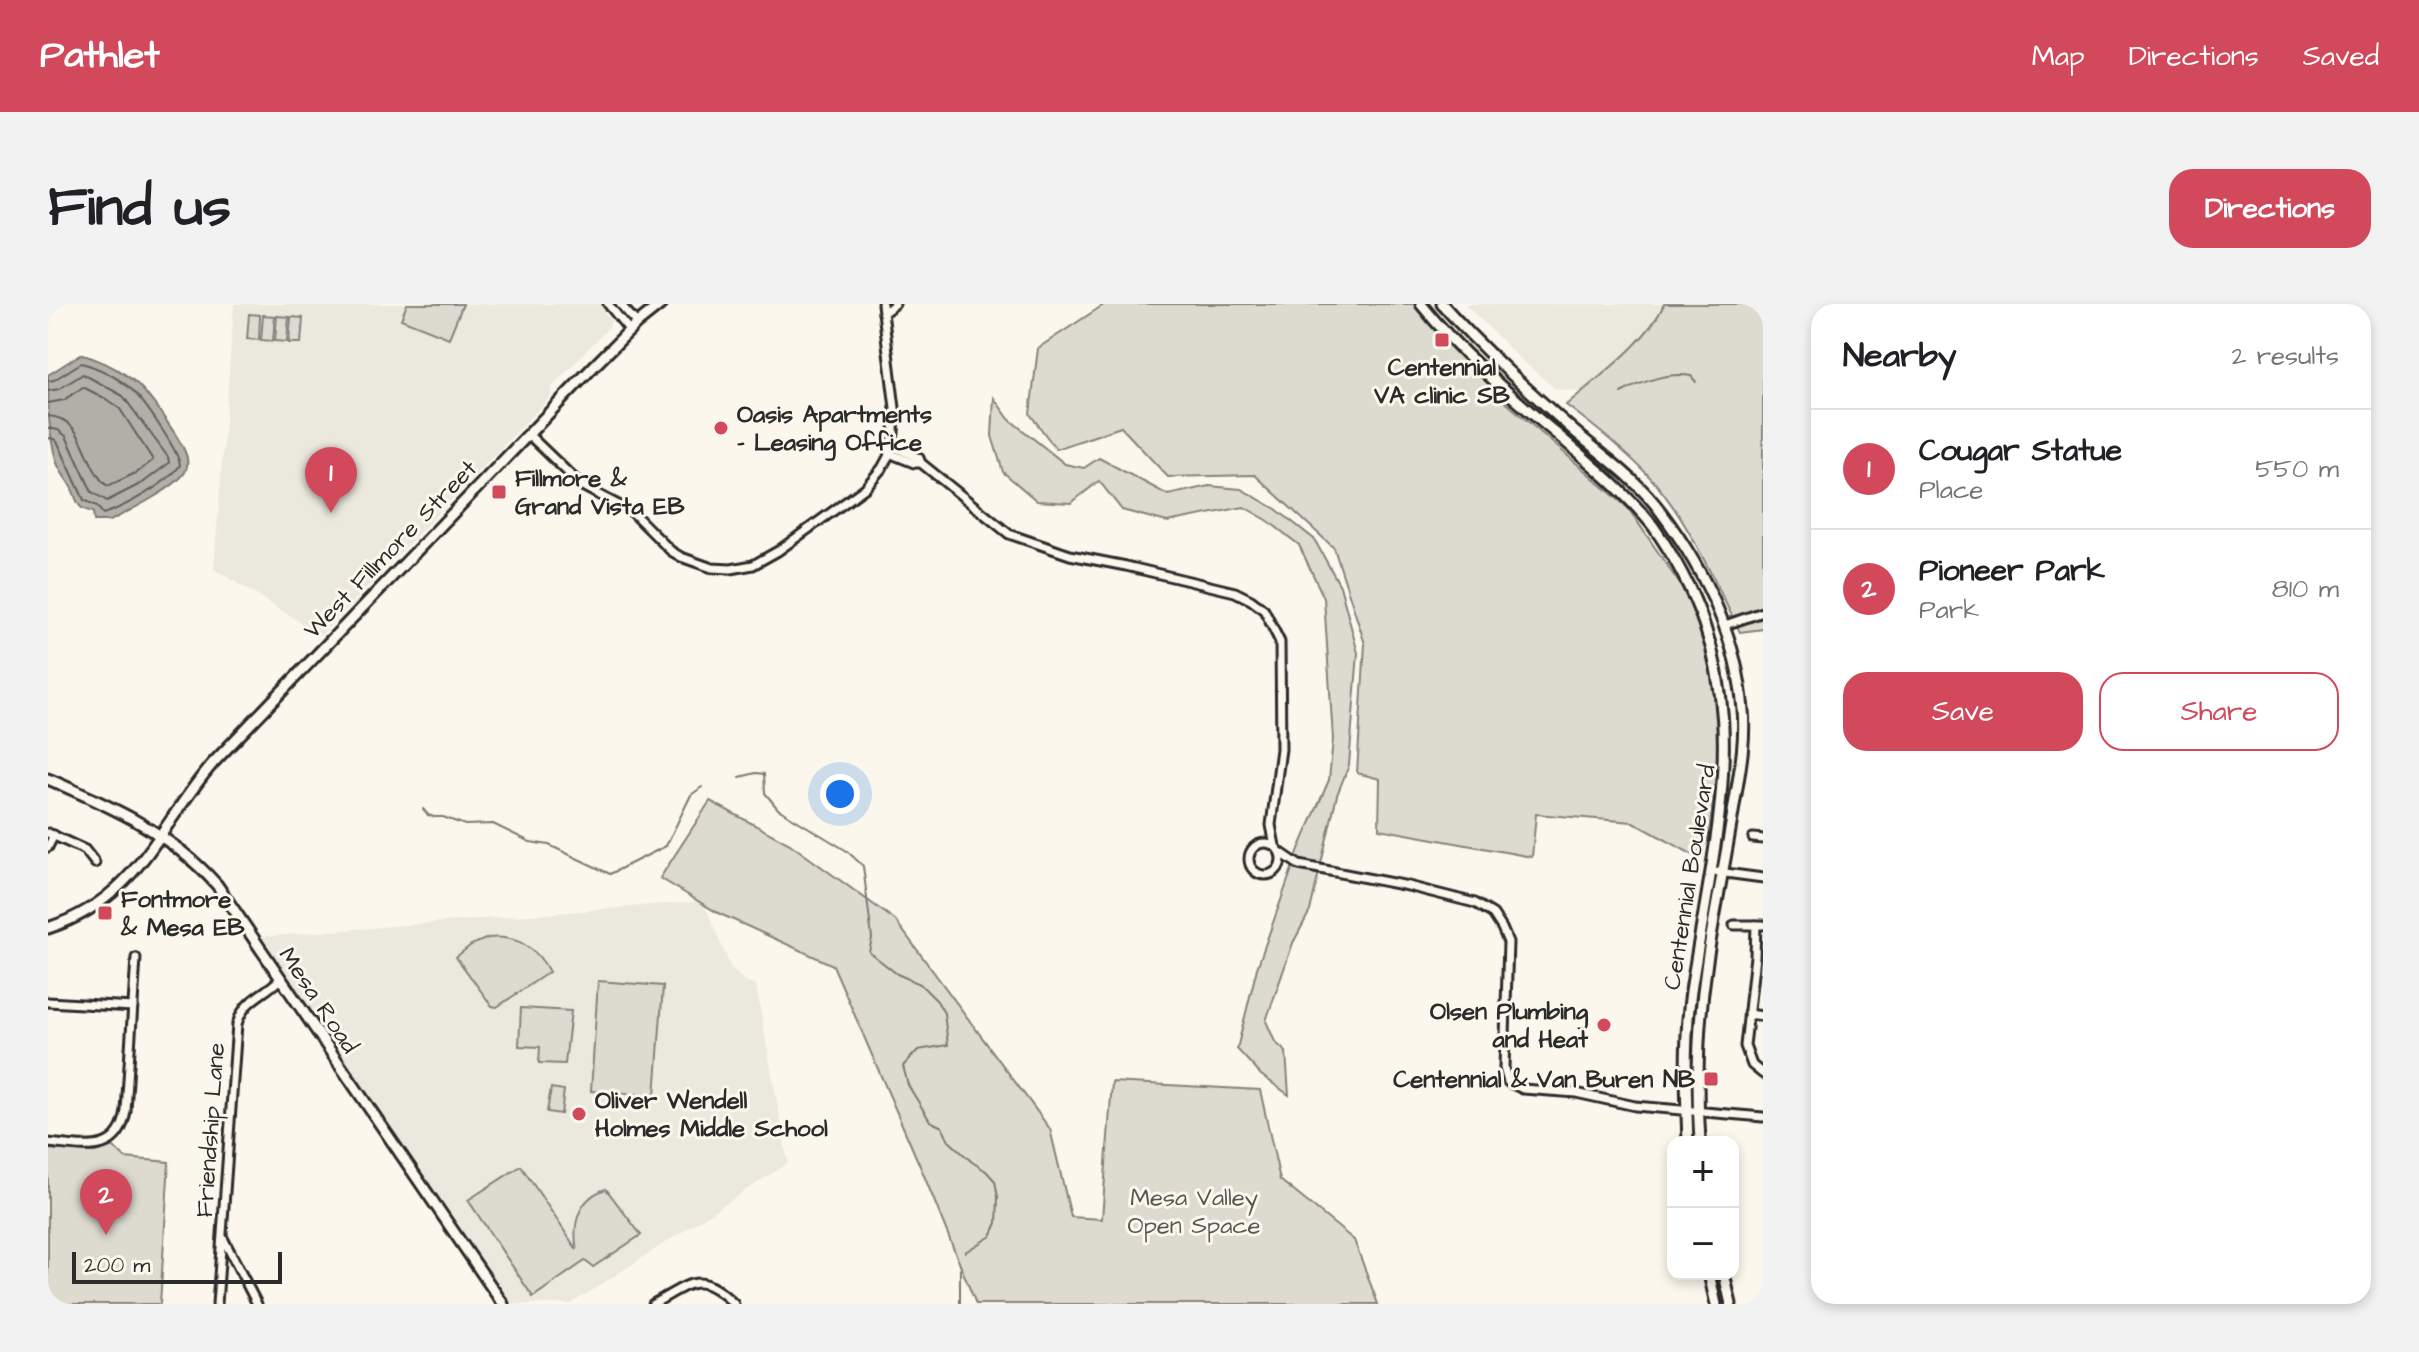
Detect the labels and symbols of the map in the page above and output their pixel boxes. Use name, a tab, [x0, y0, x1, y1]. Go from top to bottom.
marker: Centennial VA clinic SB	[1433, 331, 1451, 349]
place label: Centennial VA clinic SB	[1373, 351, 1511, 413]
place label: Oasis Apartments - Leasing Office	[737, 398, 932, 461]
marker: Oasis Apartments - Leasing Office	[712, 419, 730, 437]
pin: 1	[305, 447, 357, 513]
street label: West Fillmore Street	[296, 453, 485, 647]
place label: Fillmore & Grand Vista EB	[515, 462, 685, 524]
marker: Fillmore & Grand Vista EB	[490, 483, 508, 501]
street label: Centennial Boulevard	[1655, 762, 1725, 992]
your location	[820, 774, 860, 814]
place label: Fontmore & Mesa EB	[120, 883, 246, 945]
marker: Fontmore & Mesa EB	[96, 904, 114, 922]
street label: Mesa Road	[270, 941, 366, 1061]
place label: Olsen Plumbing and Heat	[1430, 995, 1589, 1057]
marker: Olsen Plumbing and Heat	[1595, 1016, 1613, 1034]
street label: Friendship Lane	[188, 1042, 234, 1219]
place label: Centennial & Van Buren NB	[1393, 1063, 1696, 1097]
marker: Centennial & Van Buren NB	[1702, 1070, 1720, 1088]
place label: Oliver Wendell Holmes Middle School	[595, 1084, 828, 1146]
marker: Oliver Wendell Holmes Middle School	[570, 1105, 588, 1123]
pin: 2	[80, 1169, 132, 1235]
park label: Mesa Valley Open Space	[1127, 1181, 1261, 1243]
scale bar	[72, 1248, 282, 1284]

